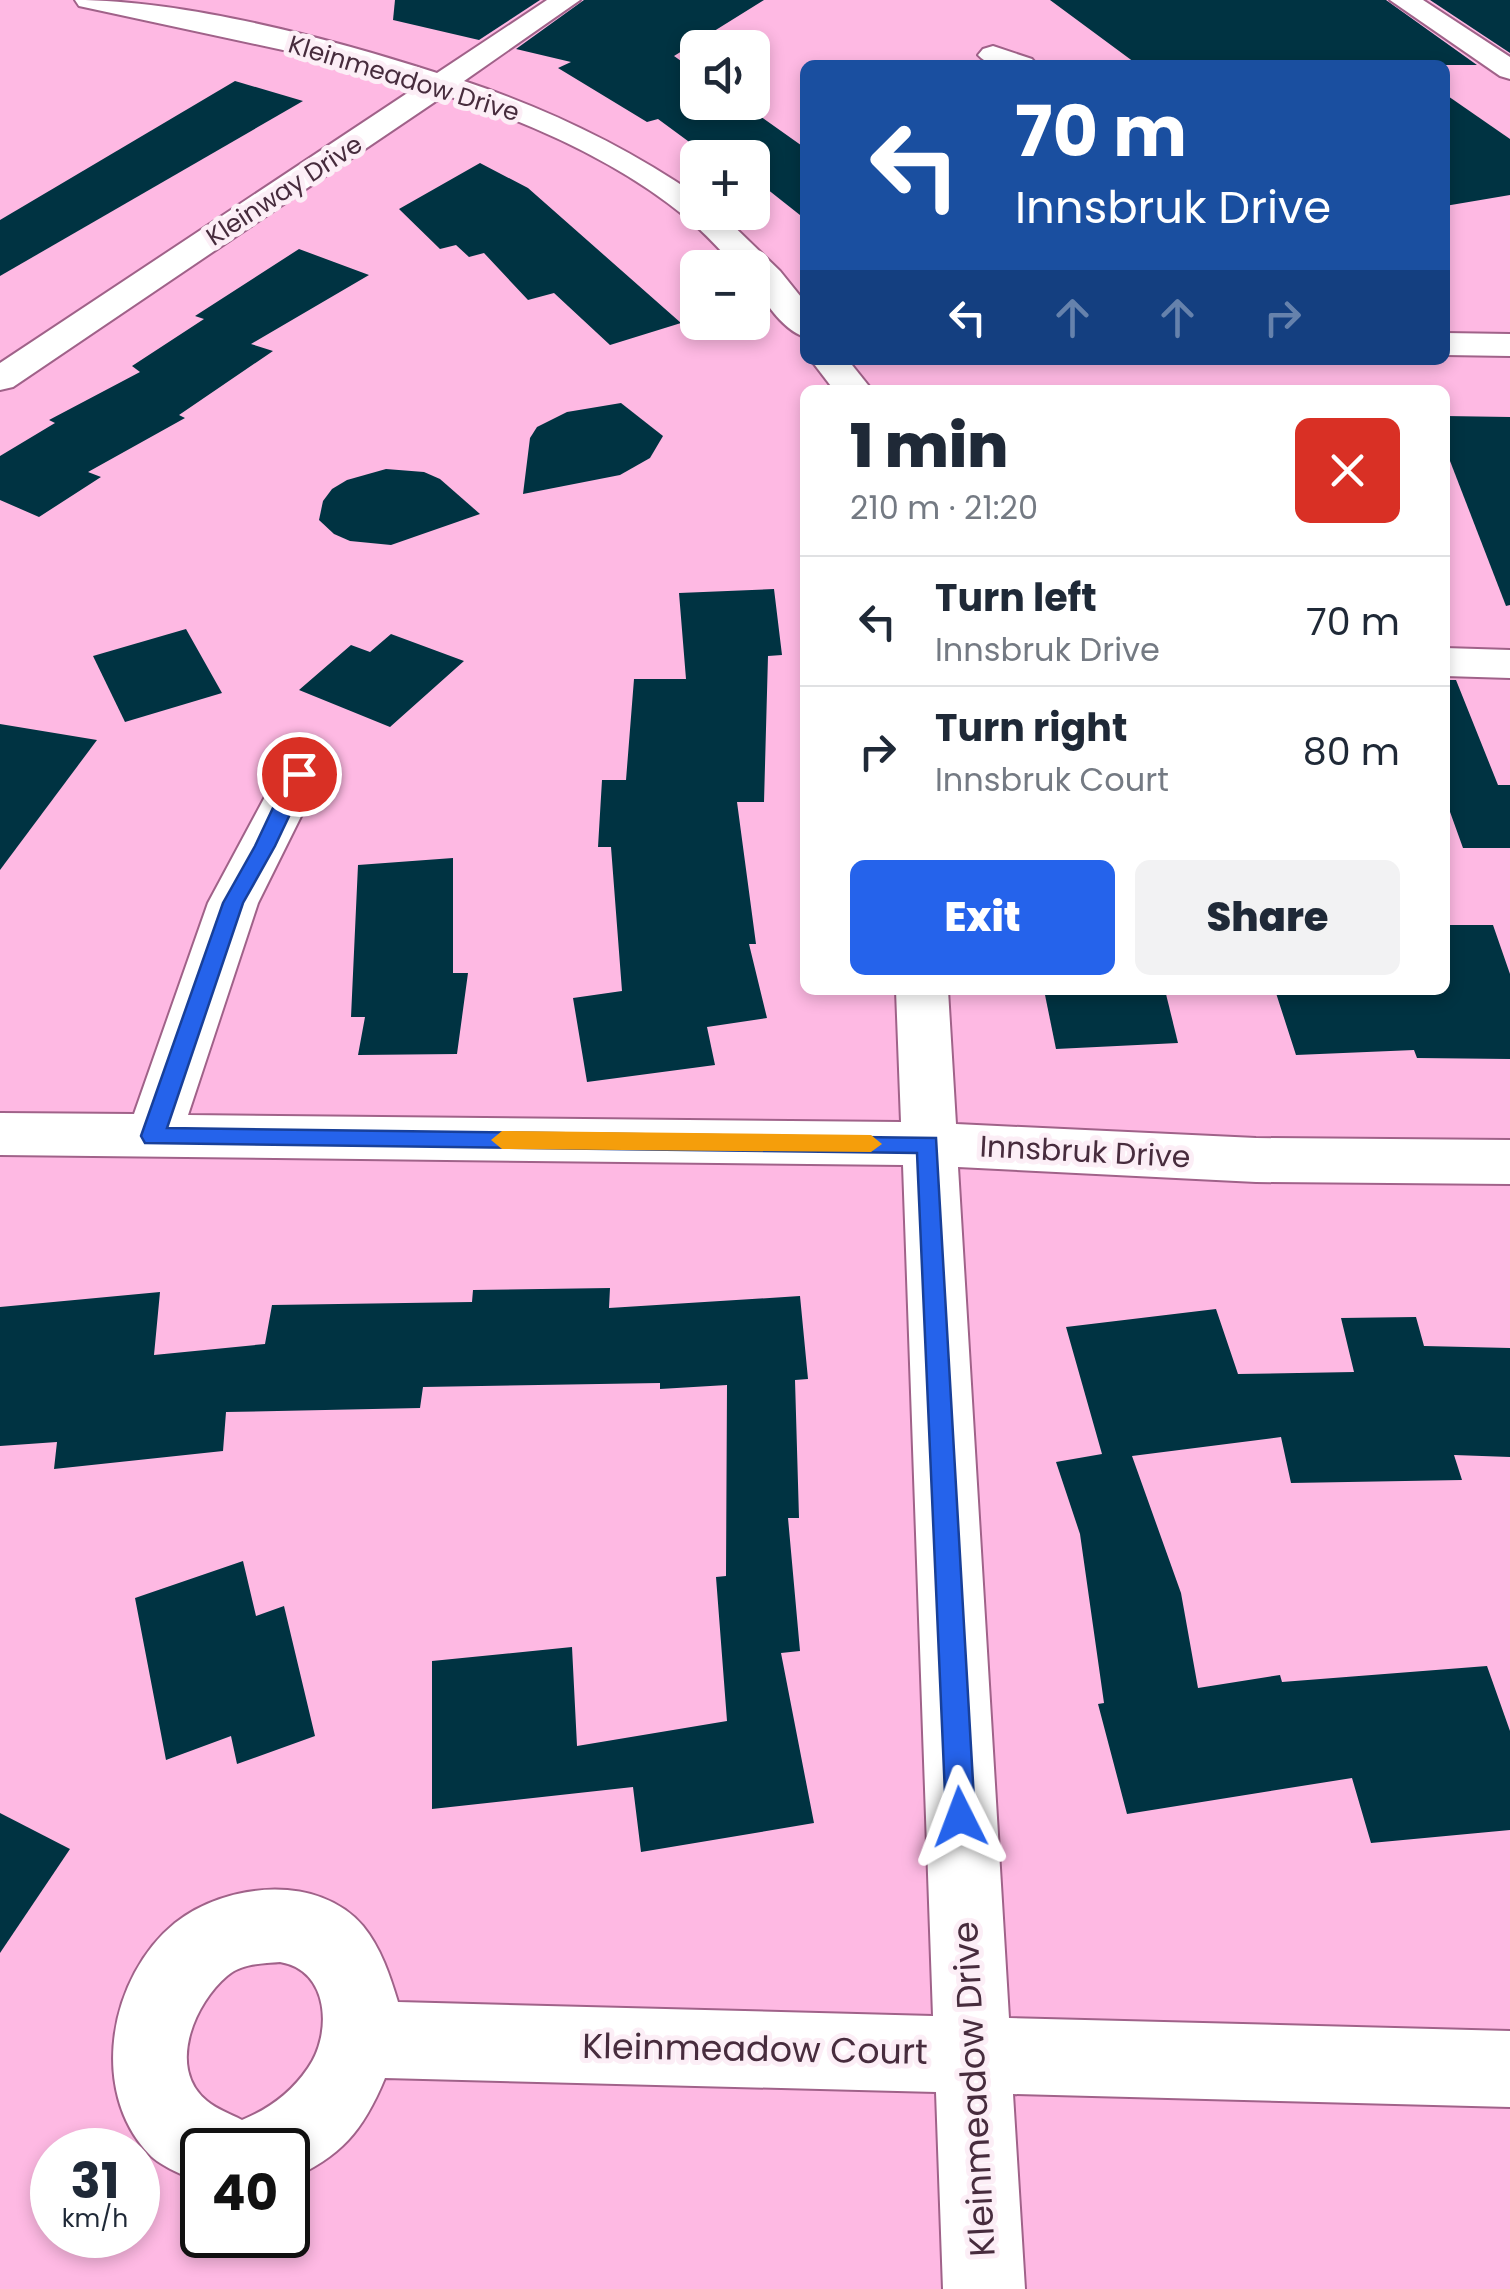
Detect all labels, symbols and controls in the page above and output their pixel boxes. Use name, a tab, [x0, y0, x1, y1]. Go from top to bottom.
street label: Kleinmeadow Drive	[284, 27, 524, 130]
map controls	[680, 30, 770, 340]
button: sound	[680, 30, 770, 120]
text: 70 m	[1015, 82, 1187, 181]
icon: left	[850, 100, 980, 230]
street label: Kleinway Drive	[199, 127, 369, 254]
button: +	[680, 140, 770, 230]
text: Innsbruk Drive	[1015, 176, 1331, 239]
button: −	[680, 250, 770, 340]
icon: left	[940, 290, 995, 345]
icon: ahead	[1045, 290, 1100, 345]
icon: ahead	[1150, 290, 1205, 345]
icon: right	[1255, 290, 1310, 345]
text: 1 min	[850, 404, 1008, 488]
button: close	[1295, 418, 1400, 523]
text: 210 m · 21:20	[850, 485, 1038, 530]
text: Turn left	[935, 571, 1097, 624]
icon: left	[850, 594, 905, 649]
text: 70 m	[1306, 595, 1400, 648]
text: Innsbruk Drive	[935, 627, 1160, 672]
text: Turn right	[935, 701, 1127, 754]
icon: right	[850, 724, 905, 779]
text: 80 m	[1303, 725, 1400, 778]
pin	[257, 732, 342, 817]
icon: arrive	[272, 747, 327, 802]
text: Innsbruk Court	[935, 757, 1169, 802]
button: Exit	[850, 860, 1115, 975]
button: Share	[1135, 860, 1400, 975]
street label: Innsbruk Drive	[979, 1125, 1191, 1178]
position arrow	[908, 1765, 1012, 1869]
street label: Kleinmeadow Drive	[940, 1920, 1007, 2258]
street label: Kleinmeadow Court	[582, 2021, 928, 2076]
speed limit sign: 40	[180, 2128, 310, 2258]
text: 31	[70, 2145, 120, 2216]
text: km/h	[62, 2201, 128, 2236]

